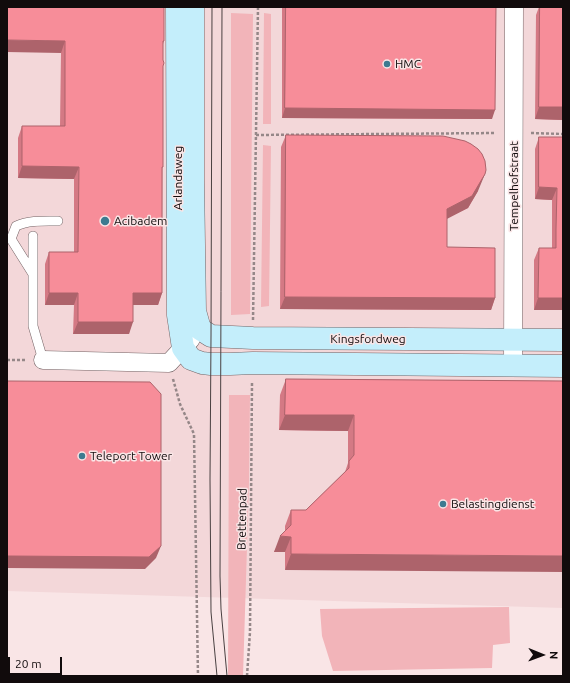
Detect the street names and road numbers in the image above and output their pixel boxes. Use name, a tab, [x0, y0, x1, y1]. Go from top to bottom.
street label: Tempelhofstraat	[507, 141, 521, 231]
street label: Arlandaweg	[171, 146, 185, 210]
street label: Kingsfordweg	[330, 332, 406, 346]
street label: Brettenpad	[234, 488, 250, 550]

